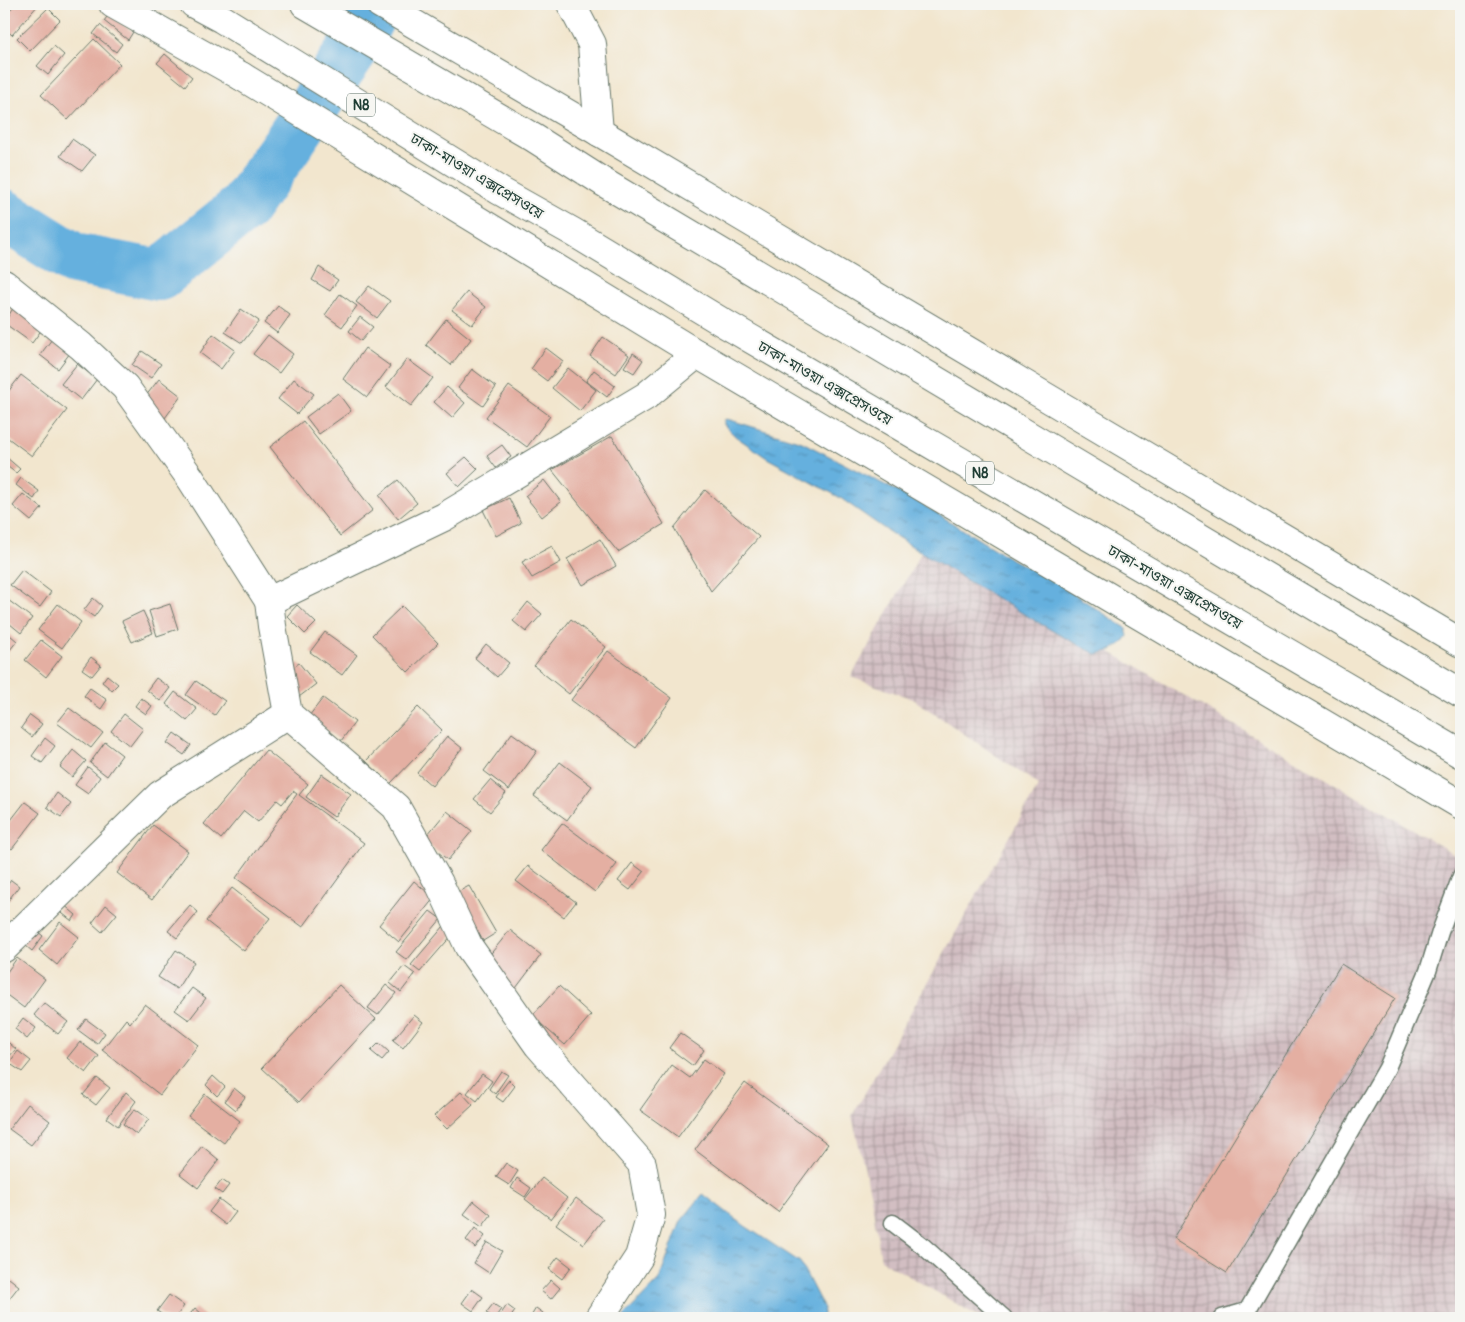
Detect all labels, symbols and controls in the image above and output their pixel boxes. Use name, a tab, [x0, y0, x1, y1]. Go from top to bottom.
road number: N8	[347, 94, 375, 116]
street label: ঢাকা-মাওয়া এক্সপ্রেসওয়ে	[406, 129, 547, 224]
street label: ঢাকা-মাওয়া এক্সপ্রেসওয়ে	[753, 337, 896, 430]
road number: N8	[966, 462, 994, 484]
street label: ঢাকা-মাওয়া এক্সপ্রেসওয়ে	[1103, 541, 1246, 634]

